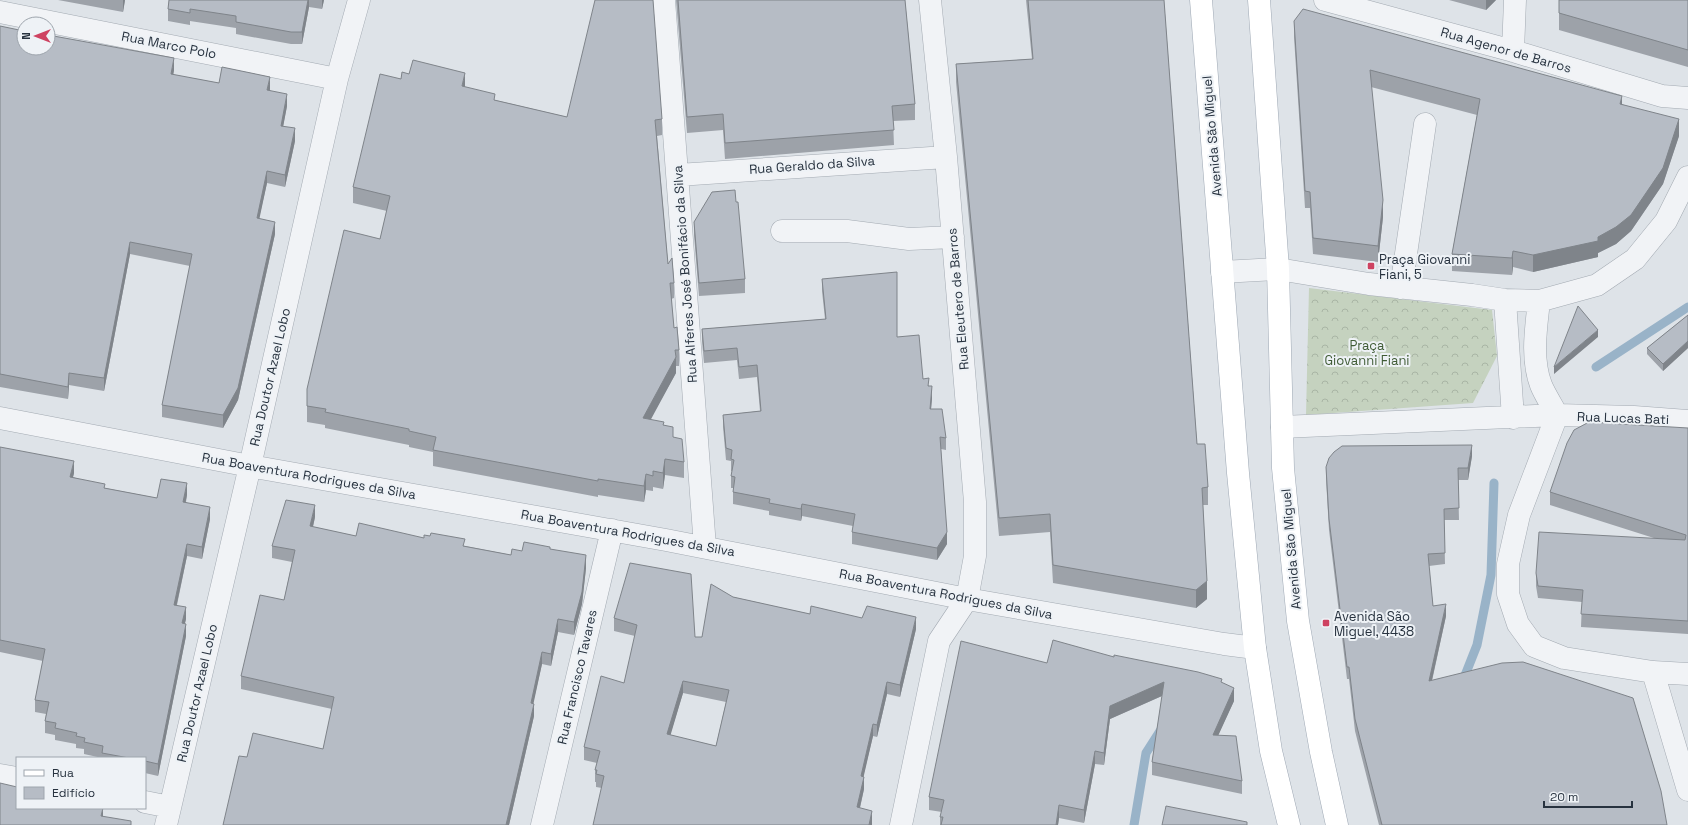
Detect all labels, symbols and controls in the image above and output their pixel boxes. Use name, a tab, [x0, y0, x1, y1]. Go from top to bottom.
north arrow	[16, 16, 56, 56]
street label: Rua Agenor de Barros	[1439, 23, 1573, 77]
street label: Rua Marco Polo	[120, 27, 218, 63]
text: N	[19, 32, 33, 40]
street label: Avenida São Miguel	[1198, 75, 1226, 197]
street label: Rua Geraldo da Silva	[748, 152, 876, 178]
street label: Rua Alferes José Bonifácio da Silva	[669, 164, 701, 383]
street label: Rua Eleutero de Barros	[943, 227, 973, 371]
place label: Praça Giovanni Fiani, 5	[1379, 251, 1470, 283]
marker: Praça Giovanni Fiani, 5	[1366, 261, 1376, 271]
street label: Rua Doutor Azael Lobo	[246, 306, 294, 448]
park label: Praça Giovanni Fiani	[1324, 337, 1410, 369]
street label: Rua Lucas Bati	[1577, 408, 1669, 428]
street label: Rua Boaventura Rodrigues da Silva	[201, 449, 418, 503]
street label: Avenida São Miguel	[1277, 488, 1305, 610]
street label: Rua Boaventura Rodrigues da Silva	[520, 506, 737, 560]
street label: Rua Boaventura Rodrigues da Silva	[838, 565, 1055, 623]
street label: Rua Francisco Tavares	[553, 608, 601, 746]
place label: Avenida São Miguel, 4438	[1334, 608, 1414, 640]
marker: Avenida São Miguel, 4438	[1321, 618, 1331, 628]
street label: Rua Doutor Azael Lobo	[173, 622, 221, 764]
legend	[16, 757, 146, 809]
text: Rua	[52, 765, 74, 781]
scale bar	[1544, 783, 1632, 809]
text: Edifício	[52, 785, 95, 801]
text: 20 m	[1550, 789, 1578, 805]

